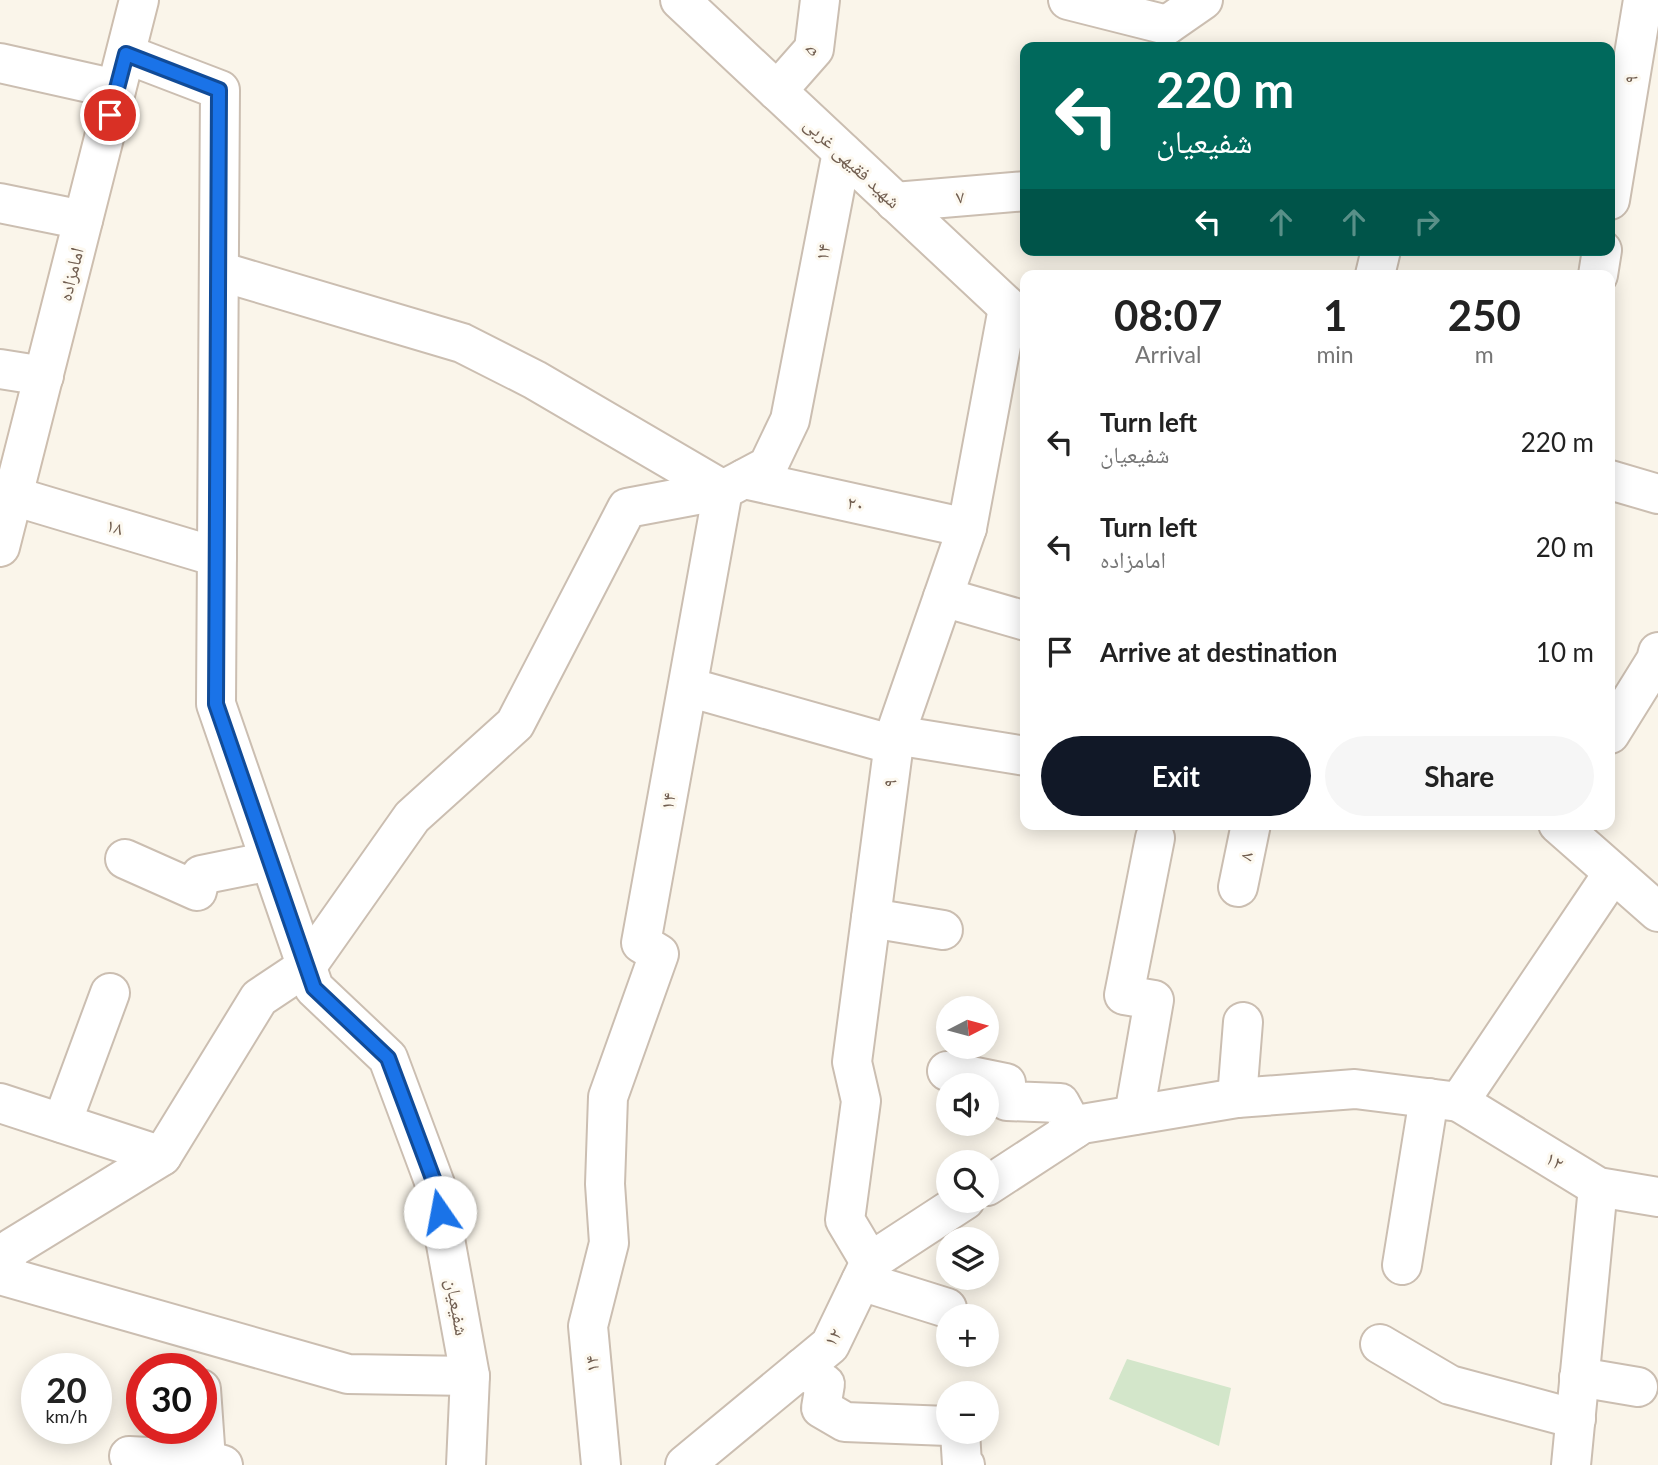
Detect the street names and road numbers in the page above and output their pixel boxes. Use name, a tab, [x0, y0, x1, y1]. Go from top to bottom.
street label: ۵	[797, 41, 821, 59]
street label: ۹	[1618, 73, 1642, 85]
street label: شهید فقیهی غربی	[799, 112, 906, 213]
street label: ۷	[955, 184, 966, 208]
street label: ۱۴	[809, 241, 835, 263]
street label: امامزاده	[52, 245, 89, 303]
street label: ۲۰	[845, 490, 867, 516]
street label: ۱۸	[103, 513, 127, 540]
street label: ۹	[877, 777, 901, 789]
street label: ۱۴	[654, 791, 680, 811]
street label: ۸	[1233, 849, 1257, 863]
street label: ۱۲	[1542, 1146, 1568, 1174]
street label: شفیعیان	[441, 1277, 474, 1337]
street label: ۱۲	[818, 1324, 846, 1350]
street label: ۱۴	[579, 1354, 603, 1374]

